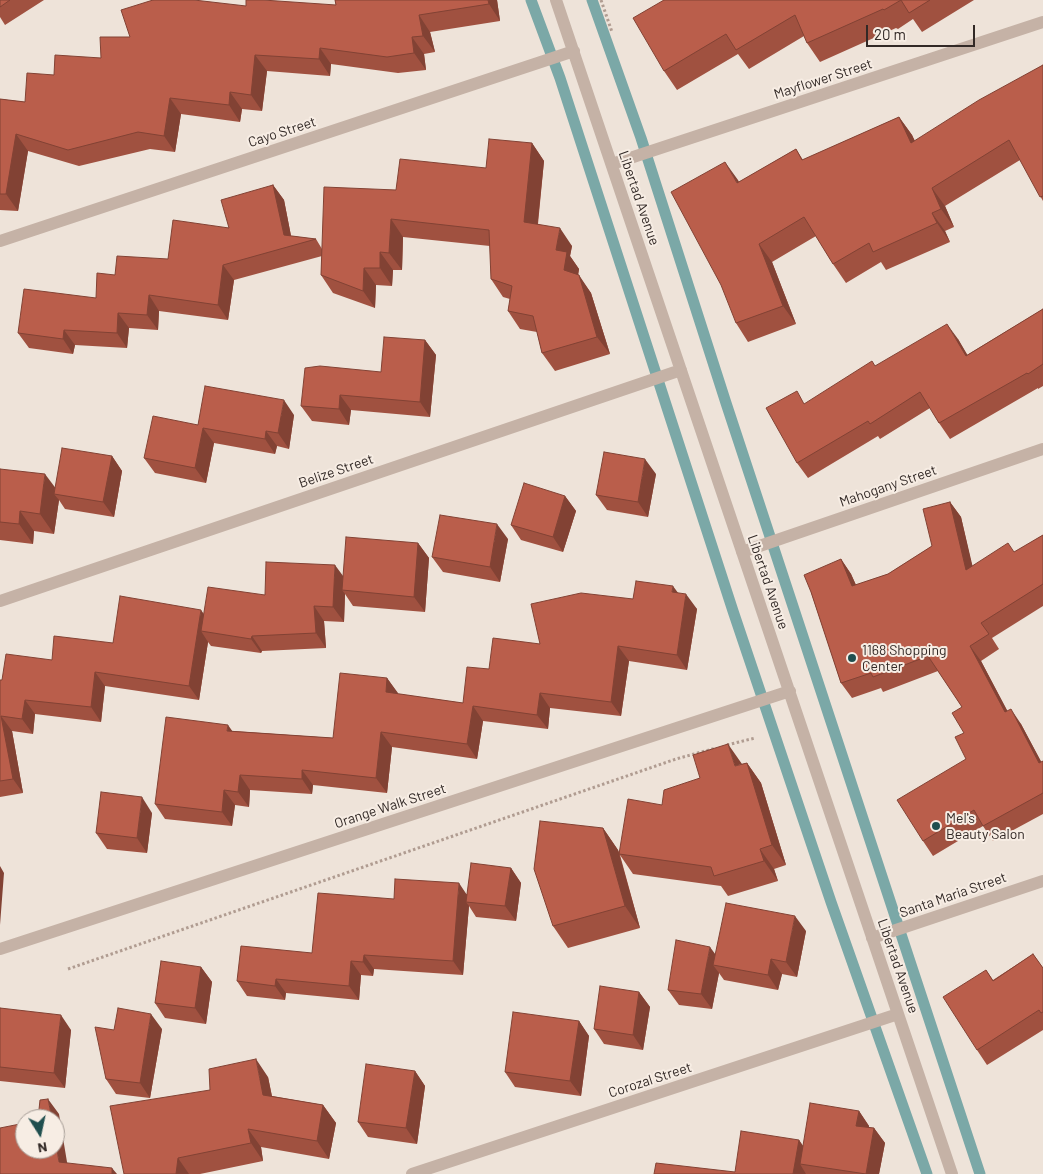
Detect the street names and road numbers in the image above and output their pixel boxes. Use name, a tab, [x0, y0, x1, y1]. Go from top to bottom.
street label: Mayflower Street	[772, 55, 874, 103]
street label: Cayo Street	[246, 113, 318, 151]
street label: Libertad Avenue	[615, 148, 663, 248]
street label: Belize Street	[297, 450, 375, 492]
street label: Mahogany Street	[837, 461, 939, 511]
street label: Libertad Avenue	[744, 532, 792, 632]
street label: Orange Walk Street	[332, 780, 448, 832]
street label: Santa Maria Street	[897, 869, 1009, 921]
street label: Libertad Avenue	[874, 916, 922, 1016]
street label: Corozal Street	[606, 1059, 694, 1101]

